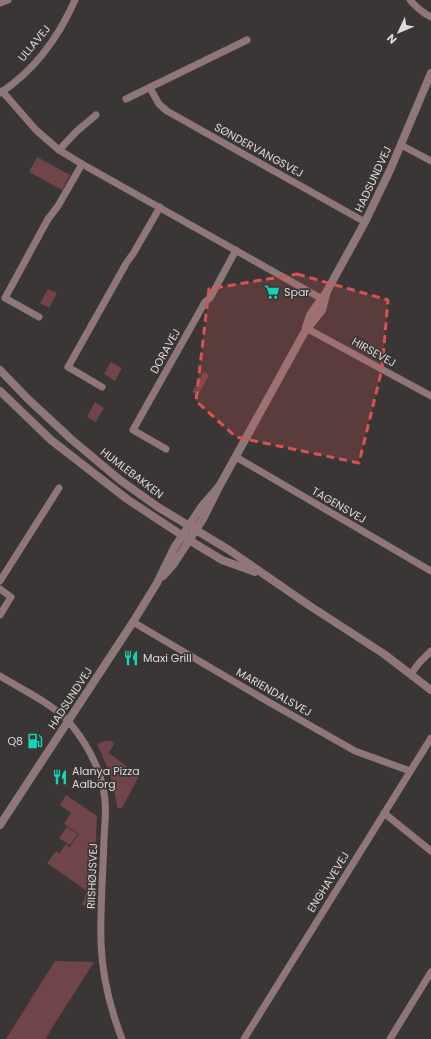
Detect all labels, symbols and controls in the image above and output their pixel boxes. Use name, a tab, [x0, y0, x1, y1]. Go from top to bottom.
north arrow	[379, 12, 419, 52]
street label: ULLAVEJ	[14, 21, 54, 65]
text: N	[383, 30, 400, 47]
street label: SØNDERVANGSVEJ	[212, 119, 306, 181]
street label: HADSUNDVEJ	[351, 143, 395, 215]
supermarket icon: Spar	[263, 283, 281, 301]
place label: Spar	[284, 284, 309, 300]
street label: DORAVEJ	[146, 326, 184, 376]
street label: HIRSEVEJ	[349, 333, 399, 371]
street label: HUMLEBAKKEN	[97, 444, 167, 502]
street label: TAGENSVEJ	[309, 483, 369, 527]
restaurant icon: Maxi Grill	[122, 649, 140, 667]
place label: Maxi Grill	[143, 650, 192, 666]
street label: HADSUNDVEJ	[44, 664, 96, 732]
street label: MARIENDALSVEJ	[233, 664, 315, 720]
fuel station icon: Q8	[26, 732, 44, 750]
place label: Q8	[7, 733, 23, 749]
place label: Alanya Pizza Aalborg	[72, 763, 140, 792]
restaurant icon: Alanya Pizza Aalborg	[51, 768, 69, 786]
street label: RIISHØJSVEJ	[83, 843, 101, 909]
street label: ENGHAVEVEJ	[303, 849, 353, 915]

